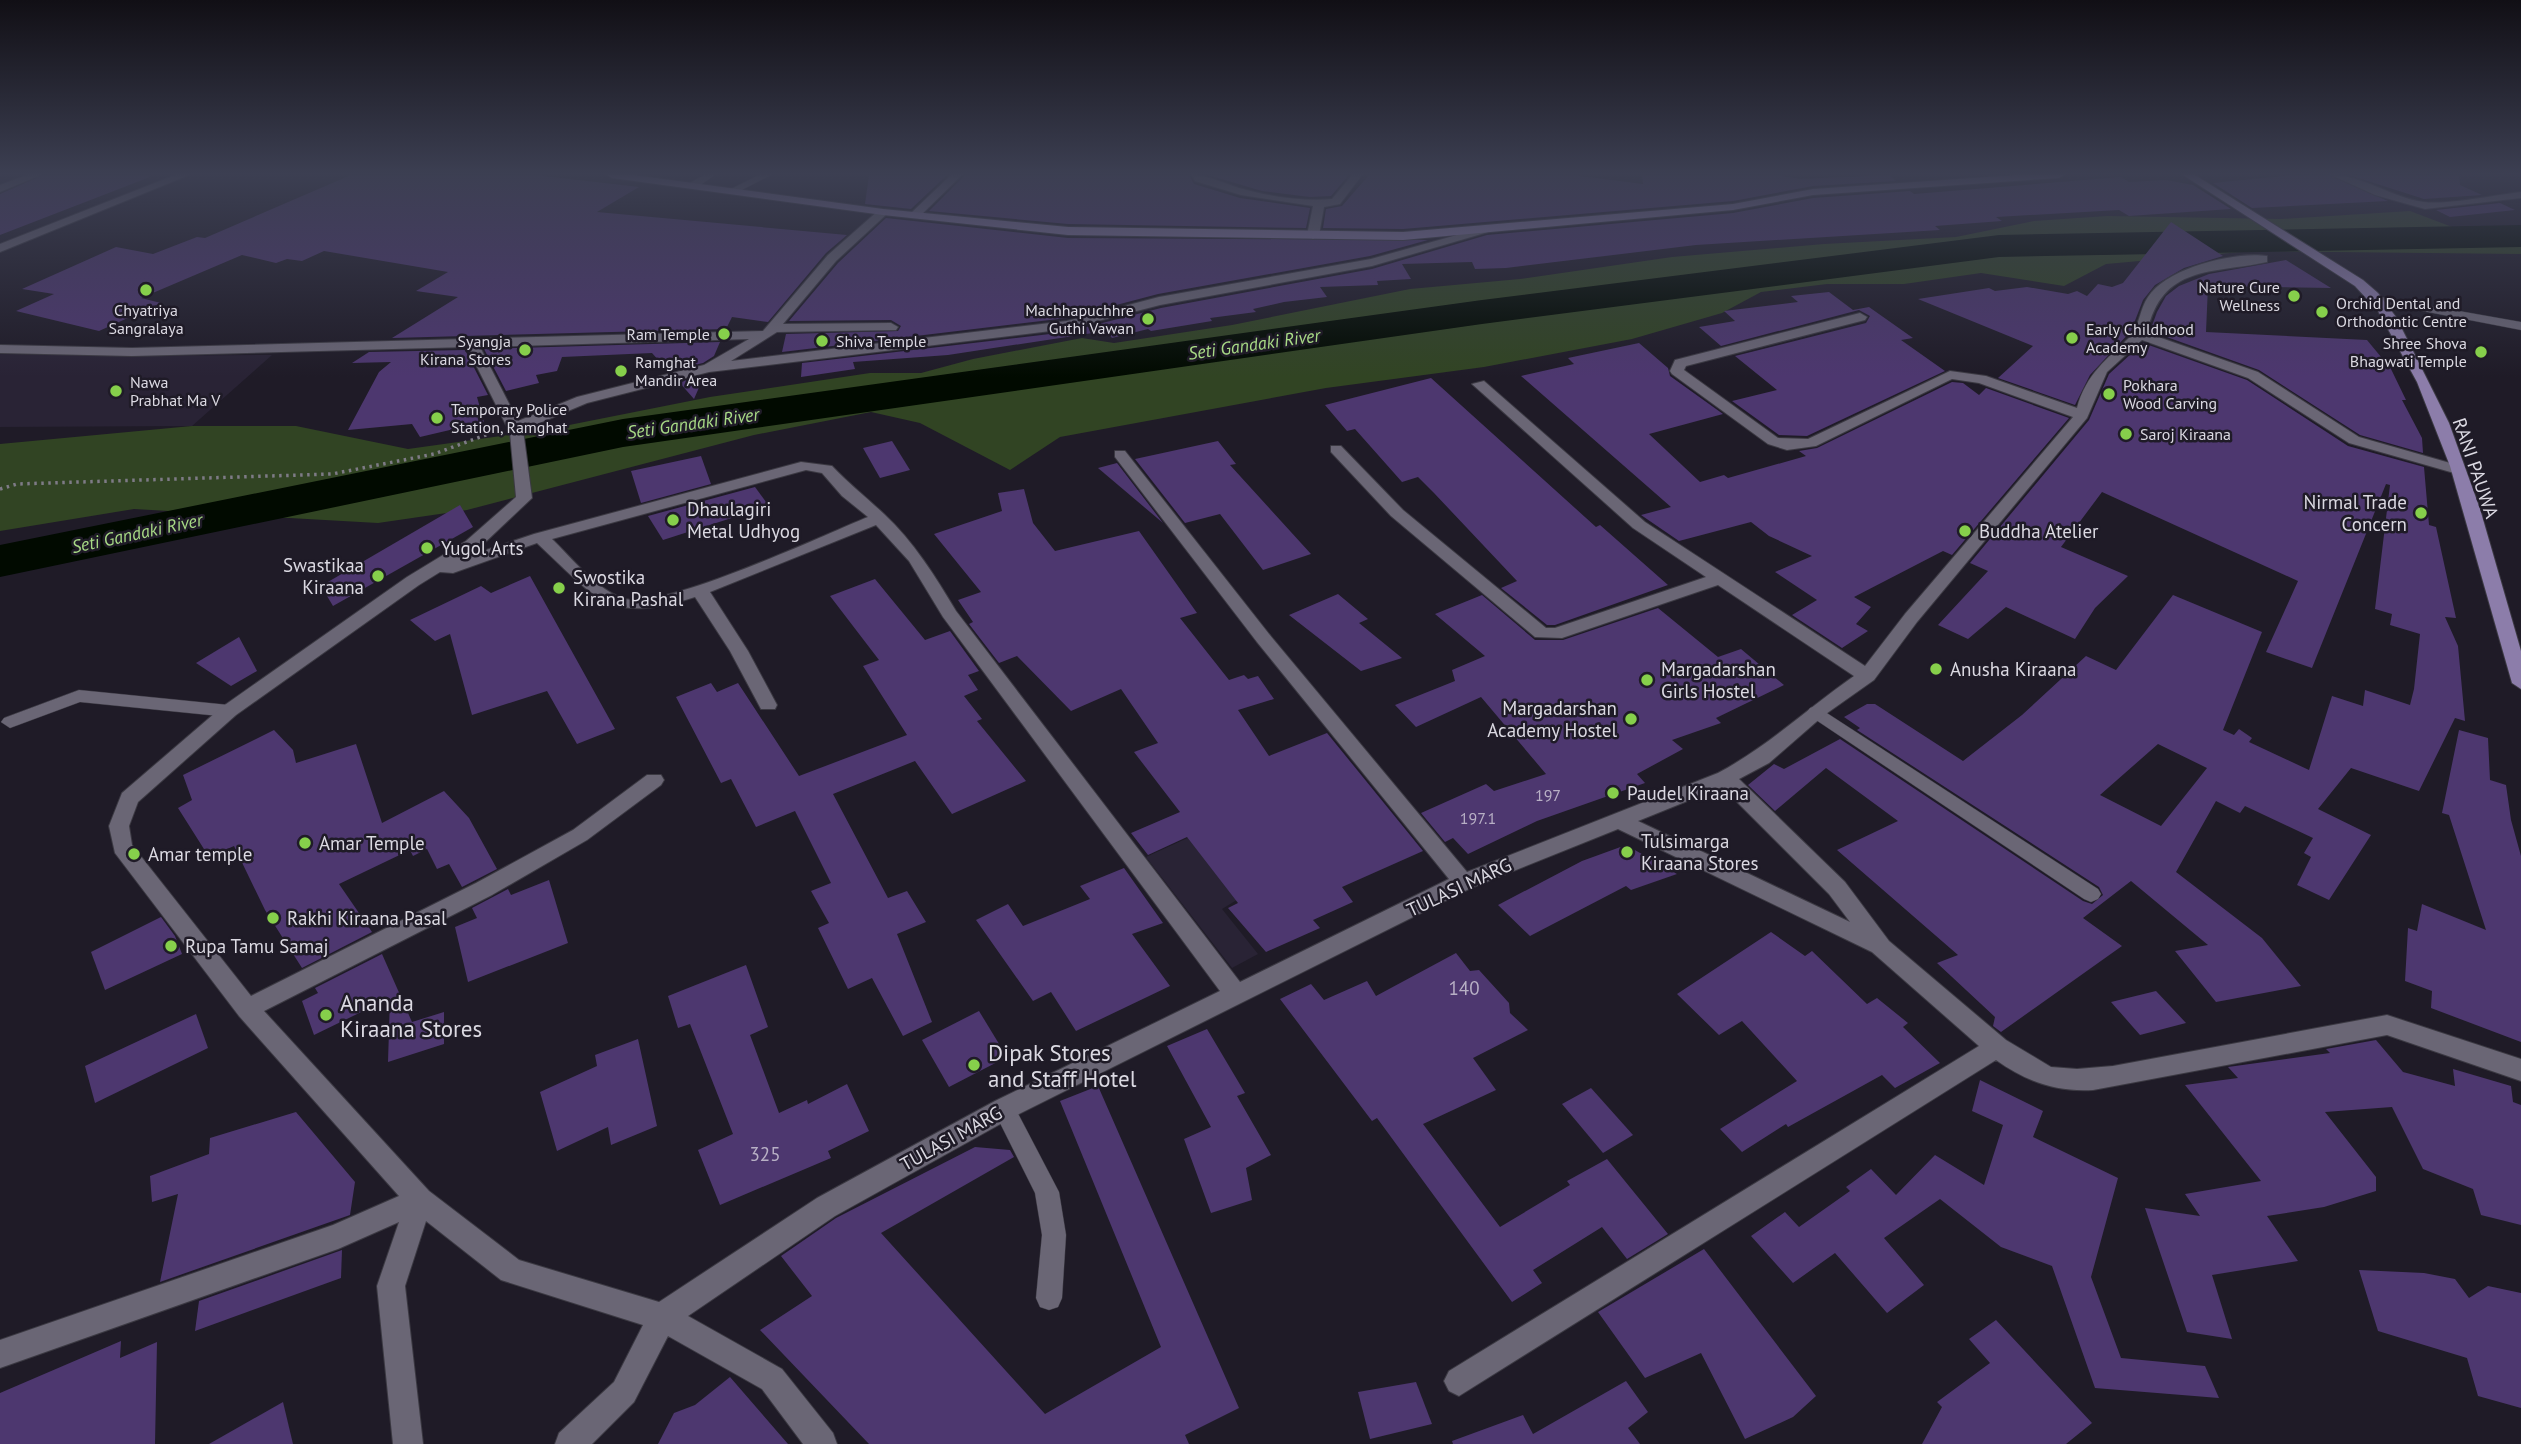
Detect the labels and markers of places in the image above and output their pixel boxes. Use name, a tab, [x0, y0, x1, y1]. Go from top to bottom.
place label: Nature Cure Wellness	[2198, 277, 2280, 315]
marker: Chyatriya Sangralaya	[138, 282, 154, 298]
marker: Nature Cure Wellness	[2286, 288, 2302, 304]
place label: Orchid Dental and Orthodontic Centre	[2336, 293, 2467, 331]
place label: Chyatriya Sangralaya	[108, 300, 184, 338]
place label: Machhapuchhre Guthi Vawan	[1025, 300, 1134, 338]
marker: Orchid Dental and Orthodontic Centre	[2314, 304, 2330, 320]
marker: Machhapuchhre Guthi Vawan	[1140, 311, 1156, 327]
place label: Early Childhood Academy	[2086, 319, 2194, 357]
place label: Ram Temple	[627, 324, 710, 344]
marker: Ram Temple	[716, 326, 732, 342]
marker: Early Childhood Academy	[2064, 330, 2080, 346]
place label: Syangja Kirana Stores	[420, 331, 511, 369]
place label: Shiva Temple	[836, 331, 926, 351]
marker: Shiva Temple	[814, 333, 830, 349]
place label: Shree Shova Bhagwati Temple	[2350, 333, 2467, 371]
marker: Syangja Kirana Stores	[517, 342, 533, 358]
marker: Shree Shova Bhagwati Temple	[2473, 344, 2489, 360]
place label: Ramghat Mandir Area	[635, 352, 717, 390]
marker: Ramghat Mandir Area	[613, 363, 629, 379]
place label: Nawa Prabhat Ma V	[130, 372, 221, 410]
place label: Pokhara Wood Carving	[2123, 375, 2217, 413]
marker: Nawa Prabhat Ma V	[108, 383, 124, 399]
marker: Pokhara Wood Carving	[2101, 386, 2117, 402]
place label: Temporary Police Station, Ramghat	[451, 399, 568, 437]
marker: Temporary Police Station, Ramghat	[429, 410, 445, 426]
place label: Saroj Kiraana	[2140, 424, 2231, 444]
marker: Saroj Kiraana	[2118, 426, 2134, 442]
place label: Nirmal Trade Concern	[2303, 490, 2407, 536]
place label: Dhaulagiri Metal Udhyog	[687, 497, 800, 543]
marker: Nirmal Trade Concern	[2413, 505, 2429, 521]
marker: Dhaulagiri Metal Udhyog	[665, 512, 681, 528]
place label: Buddha Atelier	[1979, 519, 2099, 543]
marker: Buddha Atelier	[1957, 523, 1973, 539]
place label: Yugol Arts	[441, 536, 523, 560]
marker: Yugol Arts	[419, 540, 435, 556]
place label: Swastikaa Kiraana	[283, 553, 364, 599]
place label: Swostika Kirana Pashal	[573, 565, 684, 611]
marker: Swastikaa Kiraana	[370, 568, 386, 584]
marker: Swostika Kirana Pashal	[551, 580, 567, 596]
place label: Margadarshan Girls Hostel	[1661, 657, 1776, 703]
place label: Anusha Kiraana	[1950, 657, 2076, 681]
marker: Anusha Kiraana	[1928, 661, 1944, 677]
marker: Margadarshan Girls Hostel	[1639, 672, 1655, 688]
place label: Margadarshan Academy Hostel	[1487, 696, 1617, 742]
marker: Margadarshan Academy Hostel	[1623, 711, 1639, 727]
place label: Paudel Kiraana	[1627, 781, 1749, 805]
marker: Paudel Kiraana	[1605, 785, 1621, 801]
place label: Tulsimarga Kiraana Stores	[1641, 829, 1759, 875]
place label: Amar Temple	[319, 831, 425, 855]
marker: Amar Temple	[297, 835, 313, 851]
place label: Amar temple	[148, 842, 252, 866]
marker: Tulsimarga Kiraana Stores	[1619, 844, 1635, 860]
marker: Amar temple	[126, 846, 142, 862]
place label: Rakhi Kiraana Pasal	[287, 906, 447, 930]
marker: Rakhi Kiraana Pasal	[265, 910, 281, 926]
place label: Rupa Tamu Samaj	[185, 934, 329, 958]
marker: Rupa Tamu Samaj	[163, 938, 179, 954]
place label: Ananda Kiraana Stores	[340, 988, 482, 1043]
marker: Ananda Kiraana Stores	[318, 1007, 334, 1023]
place label: Dipak Stores and Staff Hotel	[988, 1038, 1137, 1093]
marker: Dipak Stores and Staff Hotel	[966, 1057, 982, 1073]

